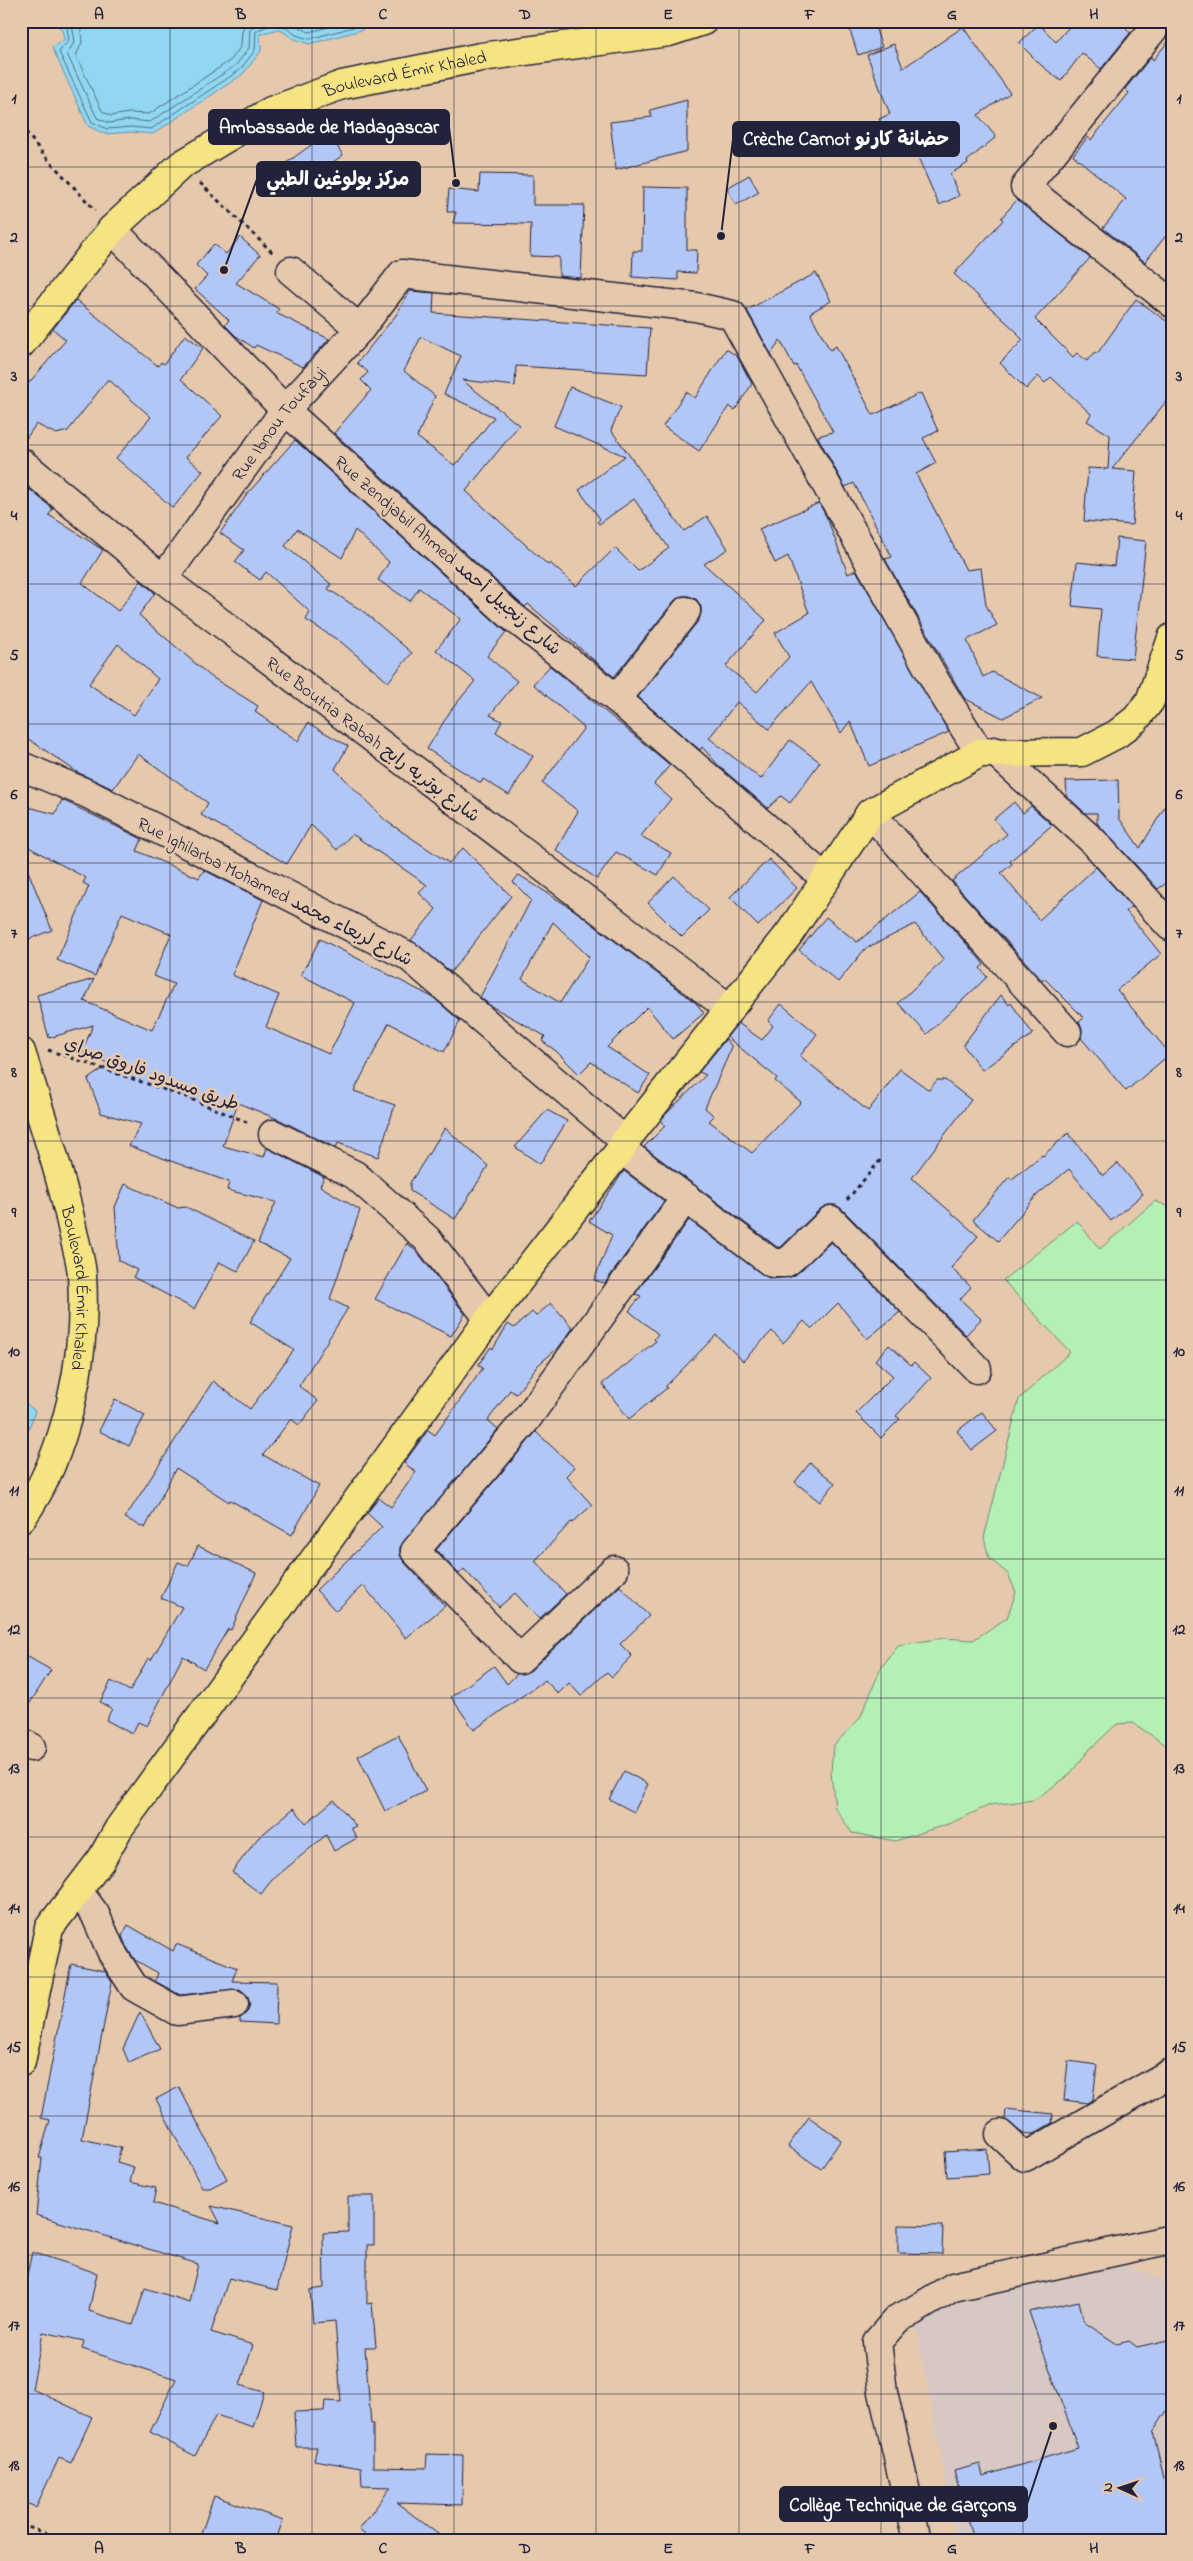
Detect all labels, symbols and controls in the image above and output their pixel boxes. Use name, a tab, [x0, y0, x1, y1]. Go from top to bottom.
text: A	[94, 3, 104, 27]
text: B	[235, 3, 247, 27]
text: C	[379, 3, 388, 27]
text: D	[518, 3, 531, 27]
text: E	[663, 3, 673, 27]
text: F	[804, 3, 816, 27]
text: G	[947, 3, 957, 27]
text: H	[1089, 3, 1099, 27]
street label: Boulevard Émir Khaled	[319, 45, 489, 106]
text: 1	[11, 87, 17, 111]
text: 1	[1176, 87, 1182, 111]
callout: Ambassade de Madagascar	[209, 110, 449, 144]
text: Ambassade de Madagascar	[219, 115, 440, 144]
callout: Crèche Carnot حضانة كارنو	[733, 122, 959, 156]
text: Crèche Carnot حضانة كارنو	[743, 127, 949, 154]
callout: مركز بولوغين الطبي	[257, 162, 420, 196]
text: مركز بولوغين الطبي	[267, 167, 409, 195]
text: 2	[9, 226, 18, 250]
text: 2	[1174, 226, 1183, 250]
street label: Rue Ibnou Toufayi	[227, 362, 334, 487]
text: 3	[10, 365, 18, 389]
text: 3	[1175, 365, 1183, 389]
street label: Rue Zendjabil Ahmed شارع زنجبيل أحمد	[327, 450, 566, 663]
text: 4	[10, 504, 18, 528]
text: 4	[1175, 504, 1183, 528]
text: 5	[9, 644, 19, 668]
text: 5	[1174, 644, 1184, 668]
street label: Rue Boutria Rabah شارع بوتريه رابح	[259, 651, 484, 830]
text: 6	[9, 783, 18, 807]
text: 6	[1174, 783, 1183, 807]
street label: Rue Ighilarba Mohamed شارع لربعاء محمد	[131, 812, 416, 975]
text: 7	[11, 922, 18, 946]
text: 7	[1176, 922, 1183, 946]
street label: طريق مسدود فاروق صراي	[60, 1031, 242, 1119]
text: 8	[10, 1061, 17, 1085]
text: 8	[1175, 1061, 1182, 1085]
text: 9	[11, 1201, 17, 1225]
text: 9	[1176, 1201, 1182, 1225]
street label: Boulevard Émir Khaled	[52, 1203, 94, 1372]
text: 10	[8, 1340, 20, 1364]
text: 10	[1173, 1340, 1185, 1364]
text: 11	[9, 1479, 20, 1503]
text: 11	[1174, 1479, 1185, 1503]
text: 12	[7, 1618, 21, 1642]
text: 12	[1172, 1618, 1186, 1642]
text: 13	[8, 1757, 20, 1781]
text: 13	[1173, 1757, 1185, 1781]
text: 14	[8, 1897, 20, 1921]
text: 14	[1173, 1897, 1185, 1921]
text: 15	[7, 2036, 22, 2060]
text: 15	[1172, 2036, 1187, 2060]
text: 16	[8, 2175, 21, 2199]
text: 16	[1173, 2175, 1186, 2199]
text: 17	[8, 2314, 20, 2338]
text: 17	[1173, 2314, 1185, 2338]
text: 18	[8, 2454, 20, 2478]
text: 18	[1173, 2454, 1185, 2478]
north arrow	[1096, 2464, 1146, 2514]
text: N	[1098, 2482, 1119, 2493]
callout: Collège Technique de Garçons	[780, 2487, 1027, 2521]
text: Collège Technique de Garçons	[789, 2493, 1017, 2522]
text: A	[94, 2537, 104, 2561]
text: B	[235, 2537, 247, 2561]
text: C	[379, 2537, 388, 2561]
text: D	[518, 2537, 531, 2561]
text: E	[663, 2537, 673, 2561]
text: F	[804, 2537, 816, 2561]
text: G	[947, 2537, 957, 2561]
text: H	[1089, 2537, 1099, 2561]

